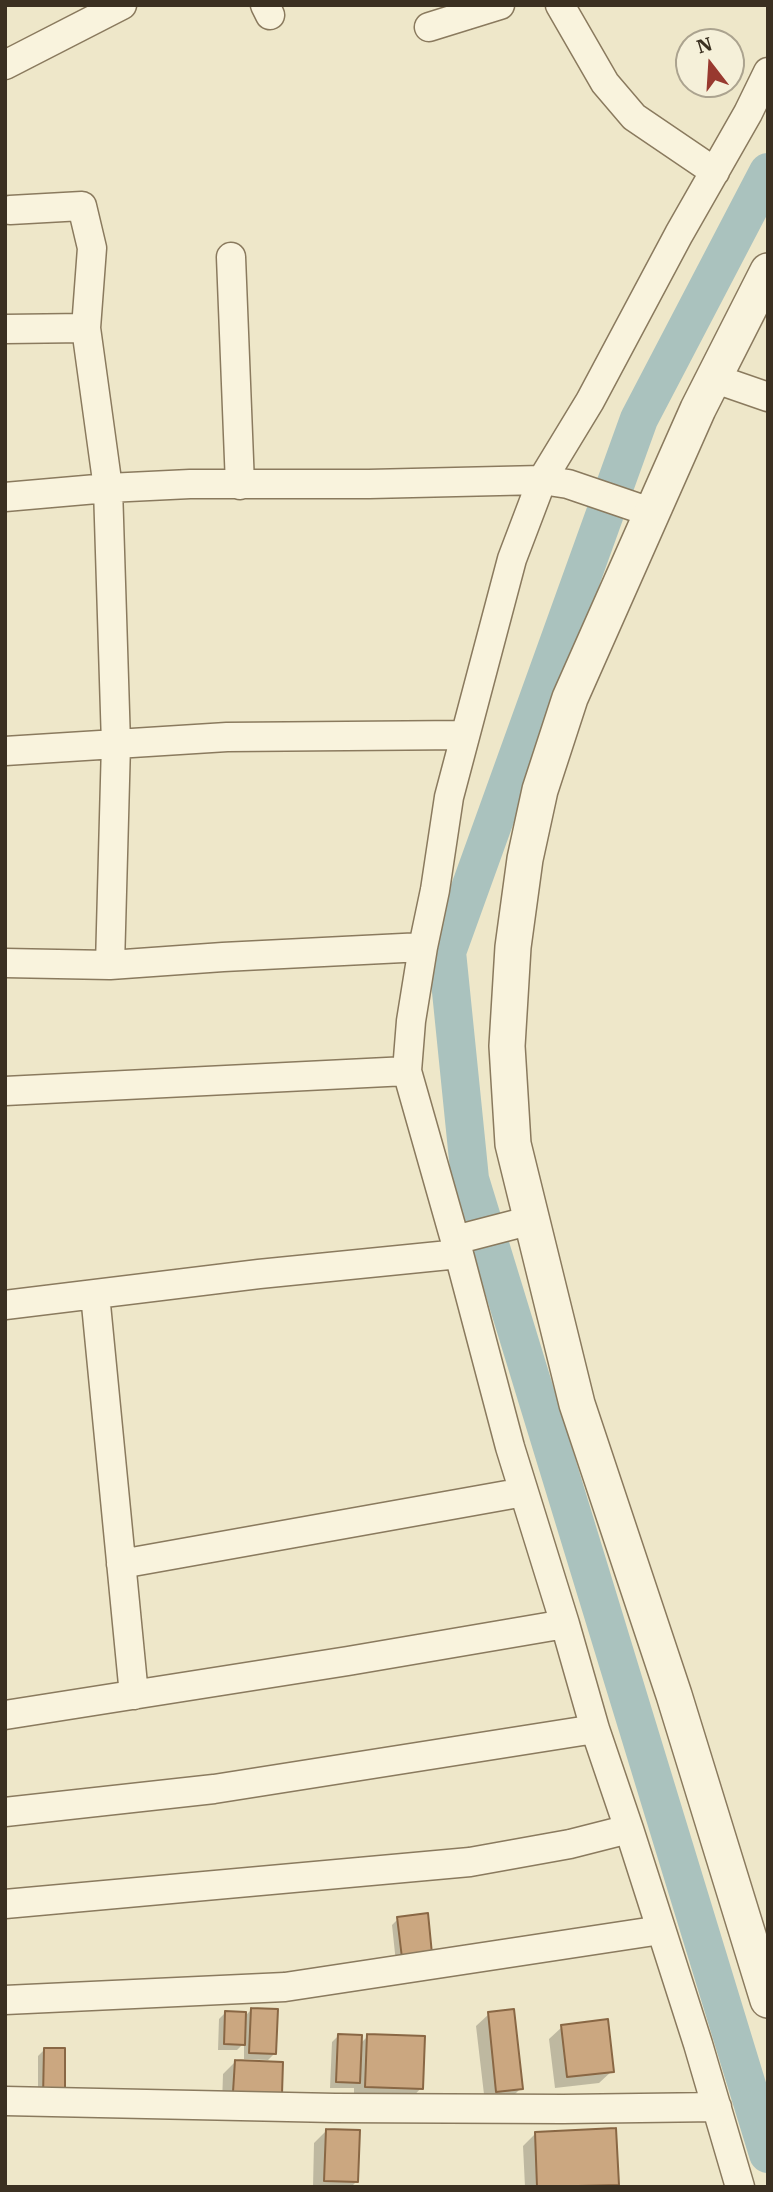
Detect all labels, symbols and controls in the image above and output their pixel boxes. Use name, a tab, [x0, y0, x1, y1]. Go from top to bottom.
north arrow	[675, 28, 745, 98]
text: N	[694, 31, 715, 59]

